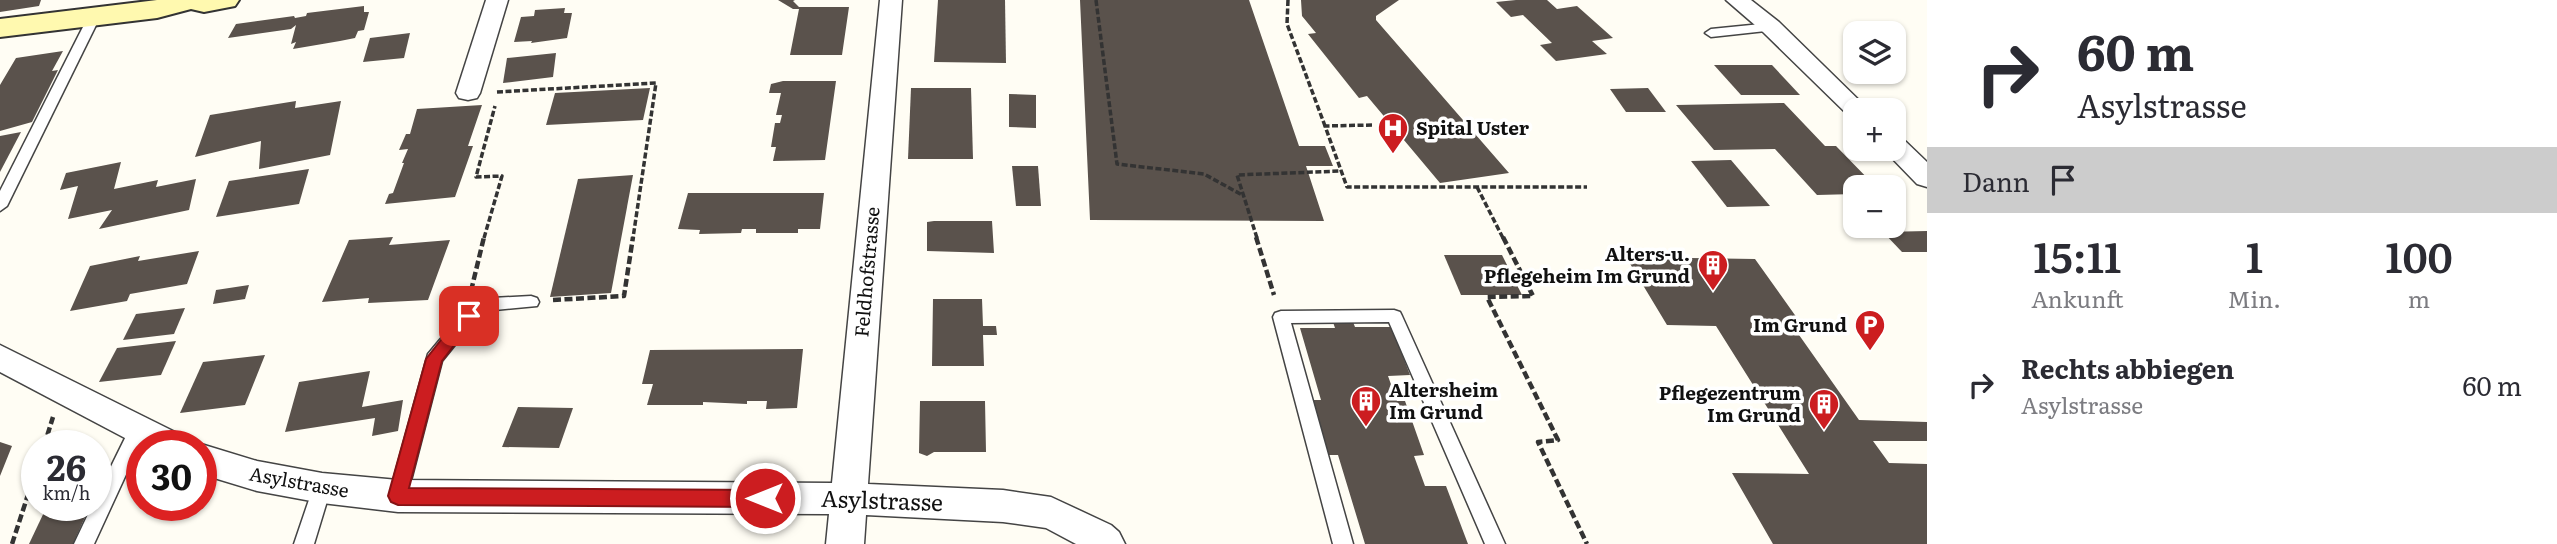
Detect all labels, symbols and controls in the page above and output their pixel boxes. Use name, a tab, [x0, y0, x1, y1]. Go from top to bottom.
text: 60 m	[2077, 13, 2194, 86]
map controls	[1843, 21, 1906, 238]
button: layers	[1843, 21, 1906, 84]
icon: right	[1962, 28, 2053, 119]
text: Asylstrasse	[2077, 80, 2247, 128]
button: +	[1843, 98, 1906, 161]
hospital icon: Spital Uster	[1376, 111, 1410, 155]
place label: Spital Uster	[1416, 113, 1530, 141]
text: Dann	[1962, 161, 2030, 200]
icon: arrive	[2044, 161, 2082, 199]
button: −	[1843, 175, 1906, 238]
street label: Feldhofstrasse	[846, 205, 886, 338]
text: 15:11	[2033, 224, 2121, 286]
text: 1	[2246, 224, 2263, 286]
text: 100	[2385, 224, 2453, 286]
place label: Alters-u. Pflegeheim Im Grund	[1484, 239, 1690, 289]
building icon: Alters-u. Pflegeheim Im Grund	[1696, 248, 1730, 292]
text: Ankunft	[2031, 281, 2123, 315]
text: Min.	[2228, 281, 2281, 315]
text: m	[2408, 281, 2430, 315]
pin	[439, 286, 499, 346]
icon: arrive	[450, 297, 488, 335]
parking icon: Im Grund	[1853, 308, 1887, 352]
place label: Im Grund	[1753, 310, 1847, 338]
text: Rechts abbiegen	[2021, 348, 2234, 387]
text: 60 m	[2463, 365, 2522, 404]
icon: right	[1962, 366, 2000, 404]
place label: Altersheim Im Grund	[1389, 375, 1498, 425]
place label: Pflegezentrum Im Grund	[1659, 378, 1801, 428]
building icon: Altersheim Im Grund	[1349, 384, 1383, 428]
building icon: Pflegezentrum Im Grund	[1807, 387, 1841, 431]
text: Asylstrasse	[2021, 387, 2143, 421]
speed limit sign: 30	[126, 430, 217, 521]
text: 26	[47, 440, 86, 492]
street label: Asylstrasse	[247, 458, 351, 504]
position arrow	[728, 461, 802, 535]
text: km/h	[43, 479, 90, 506]
street label: Asylstrasse	[820, 480, 944, 518]

